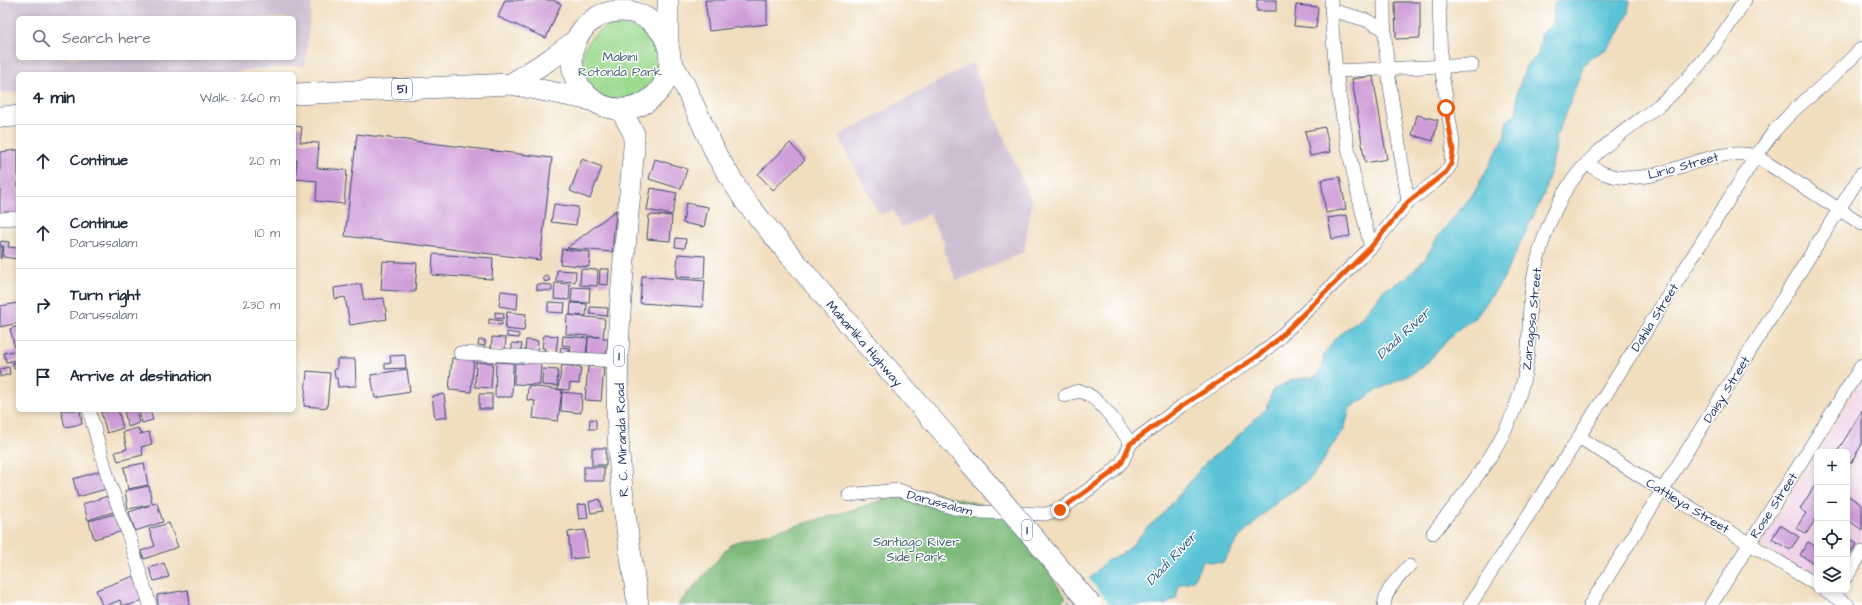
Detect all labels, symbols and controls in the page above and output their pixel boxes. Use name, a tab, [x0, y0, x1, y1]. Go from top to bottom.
search box	[16, 16, 296, 60]
icon: search	[30, 27, 52, 49]
text: Search here	[62, 28, 151, 49]
park label: Mabini Rotonda Park	[578, 48, 662, 81]
road number: 51	[392, 79, 412, 99]
text: 4 min	[32, 86, 75, 110]
text: Walk · 260 m	[200, 89, 280, 107]
route start	[1437, 99, 1455, 117]
street label: Lirio Street	[1646, 148, 1721, 184]
icon: ahead	[32, 150, 54, 172]
text: Continue	[70, 150, 128, 171]
text: 20 m	[249, 152, 280, 170]
text: Continue	[70, 213, 128, 234]
icon: ahead	[32, 222, 54, 244]
text: 10 m	[255, 224, 280, 242]
text: Darussalam	[70, 234, 137, 252]
street label: Zaragosa Street	[1518, 266, 1547, 371]
street label: Dahlia Street	[1627, 279, 1683, 355]
text: Turn right	[70, 285, 141, 306]
icon: right	[32, 294, 54, 316]
text: 230 m	[242, 296, 280, 314]
street label: Maharlika Highway	[821, 297, 907, 391]
water label: Diadi River	[1372, 302, 1436, 364]
text: Darussalam	[70, 306, 137, 324]
road number: 1	[614, 346, 624, 366]
street label: Daisy Street	[1699, 352, 1756, 427]
icon: arrive	[32, 366, 54, 388]
text: Arrive at destination	[70, 366, 211, 387]
street label: R. C. Miranda Road	[611, 382, 633, 497]
map controls	[1814, 449, 1850, 593]
button: +	[1814, 449, 1850, 485]
street label: Rose Street	[1746, 468, 1802, 542]
street label: Cattleya Street	[1642, 474, 1733, 539]
button: −	[1814, 485, 1850, 521]
street label: Darussalam	[905, 486, 975, 521]
route end	[1051, 501, 1069, 519]
road number: 1	[1022, 520, 1032, 540]
button: locate	[1814, 521, 1850, 557]
water label: Diadi River	[1141, 526, 1203, 590]
park label: Santiago River Side Park	[873, 533, 959, 566]
button: layers	[1814, 557, 1850, 593]

